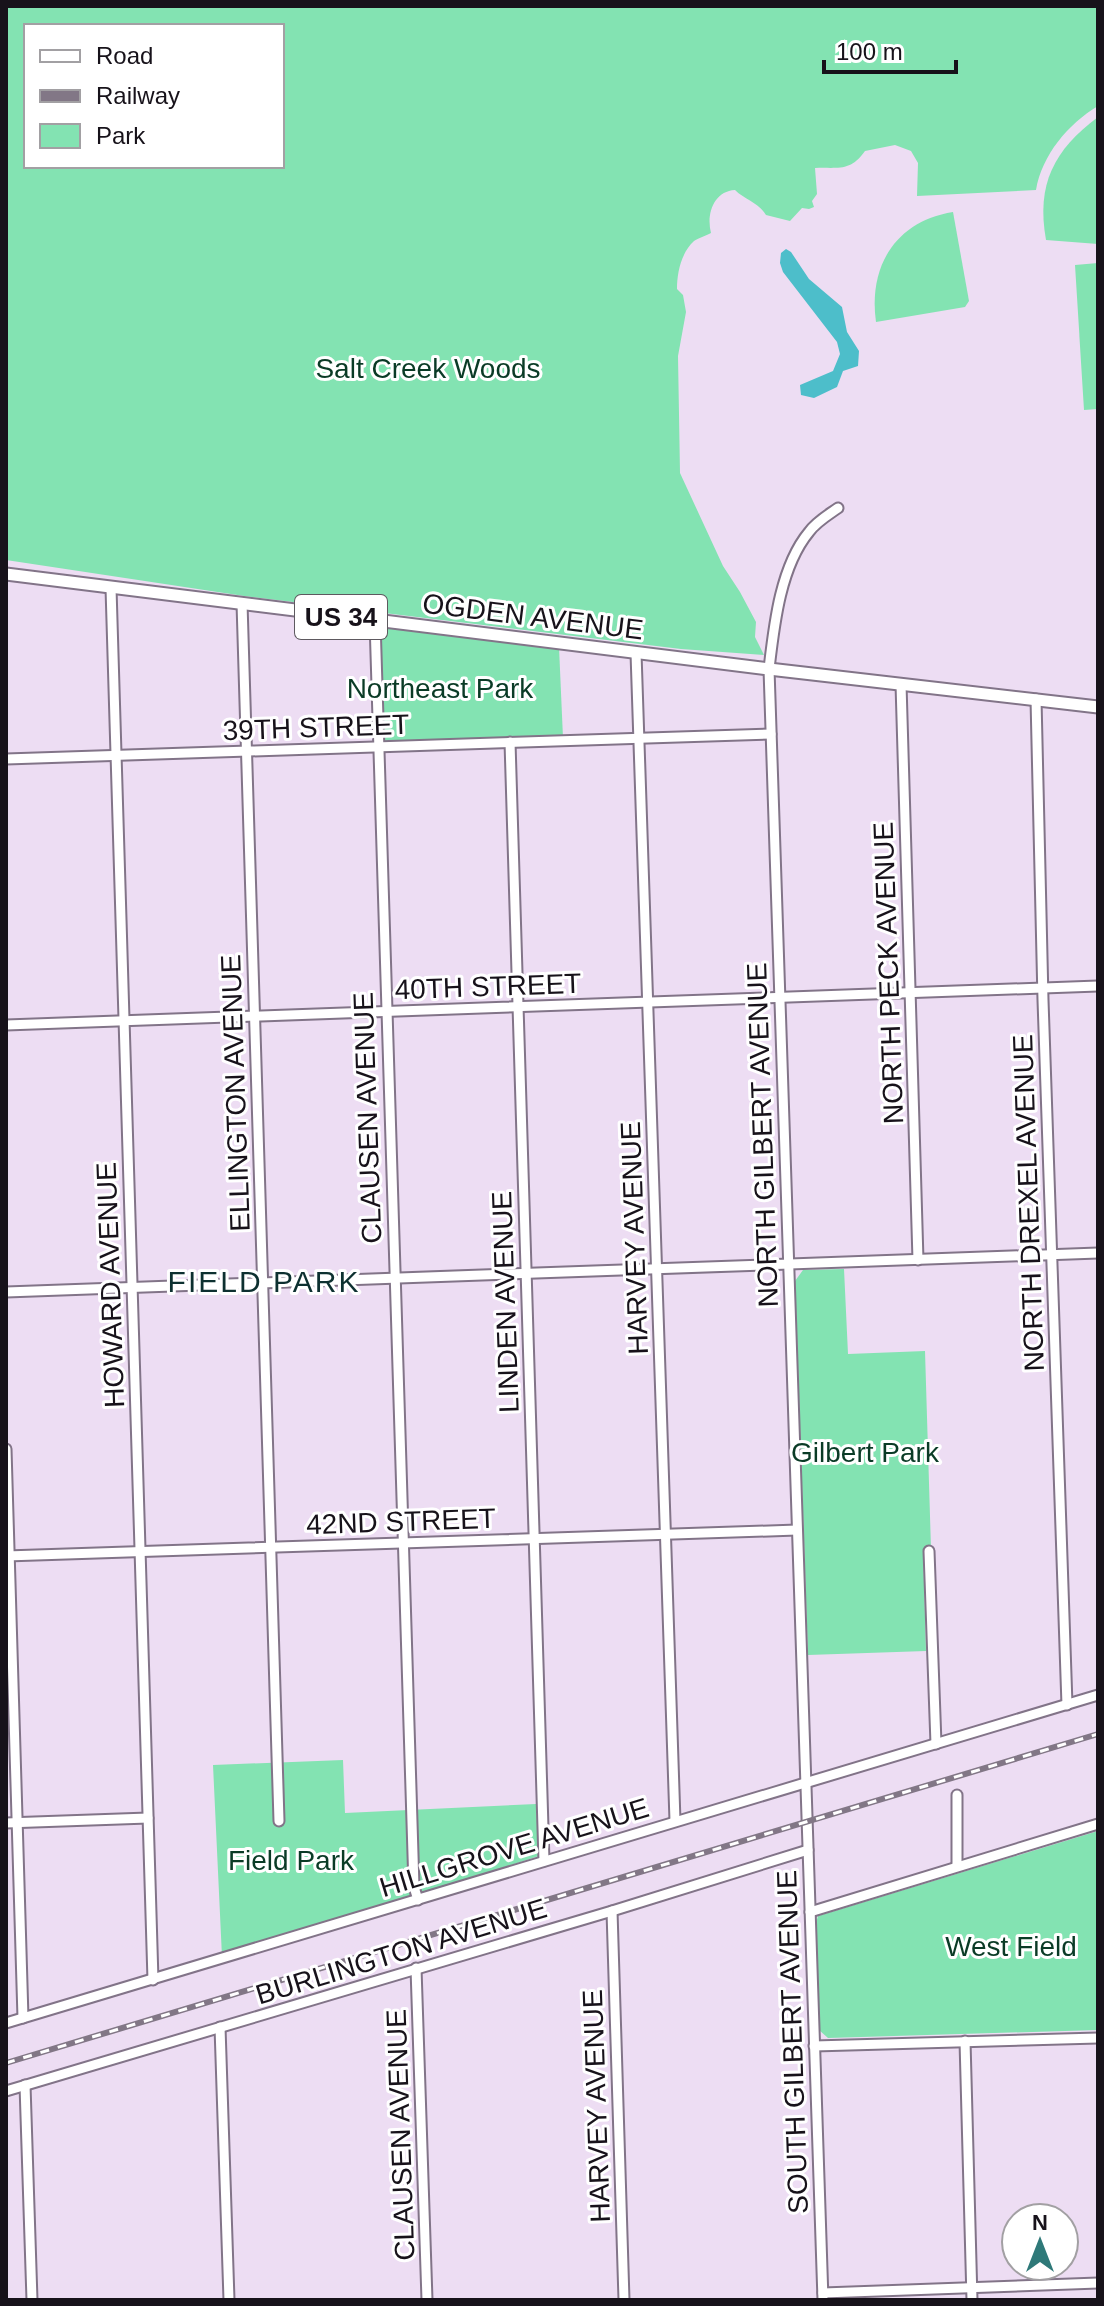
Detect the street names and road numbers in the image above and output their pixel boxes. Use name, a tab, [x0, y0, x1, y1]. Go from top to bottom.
street label: OGDEN AVENUE	[421, 588, 645, 645]
road number: US 34	[295, 595, 387, 639]
street label: 39TH STREET	[222, 709, 410, 746]
street label: NORTH PECK AVENUE	[868, 821, 909, 1125]
street label: ELLINGTON AVENUE	[215, 954, 256, 1232]
street label: NORTH GILBERT AVENUE	[741, 962, 784, 1308]
street label: 40TH STREET	[394, 968, 582, 1005]
street label: CLAUSEN AVENUE	[348, 992, 387, 1244]
street label: NORTH DREXEL AVENUE	[1007, 1034, 1050, 1372]
street label: HARVEY AVENUE	[615, 1121, 654, 1355]
street label: HOWARD AVENUE	[91, 1162, 130, 1408]
street label: LINDEN AVENUE	[486, 1191, 525, 1413]
street label: 42ND STREET	[306, 1503, 496, 1540]
street label: HILLGROVE AVENUE	[376, 1792, 652, 1903]
street label: SOUTH GILBERT AVENUE	[771, 1870, 814, 2214]
street label: BURLINGTON AVENUE	[252, 1892, 550, 2011]
street label: HARVEY AVENUE	[577, 1989, 616, 2223]
street label: CLAUSEN AVENUE	[381, 2009, 420, 2261]

